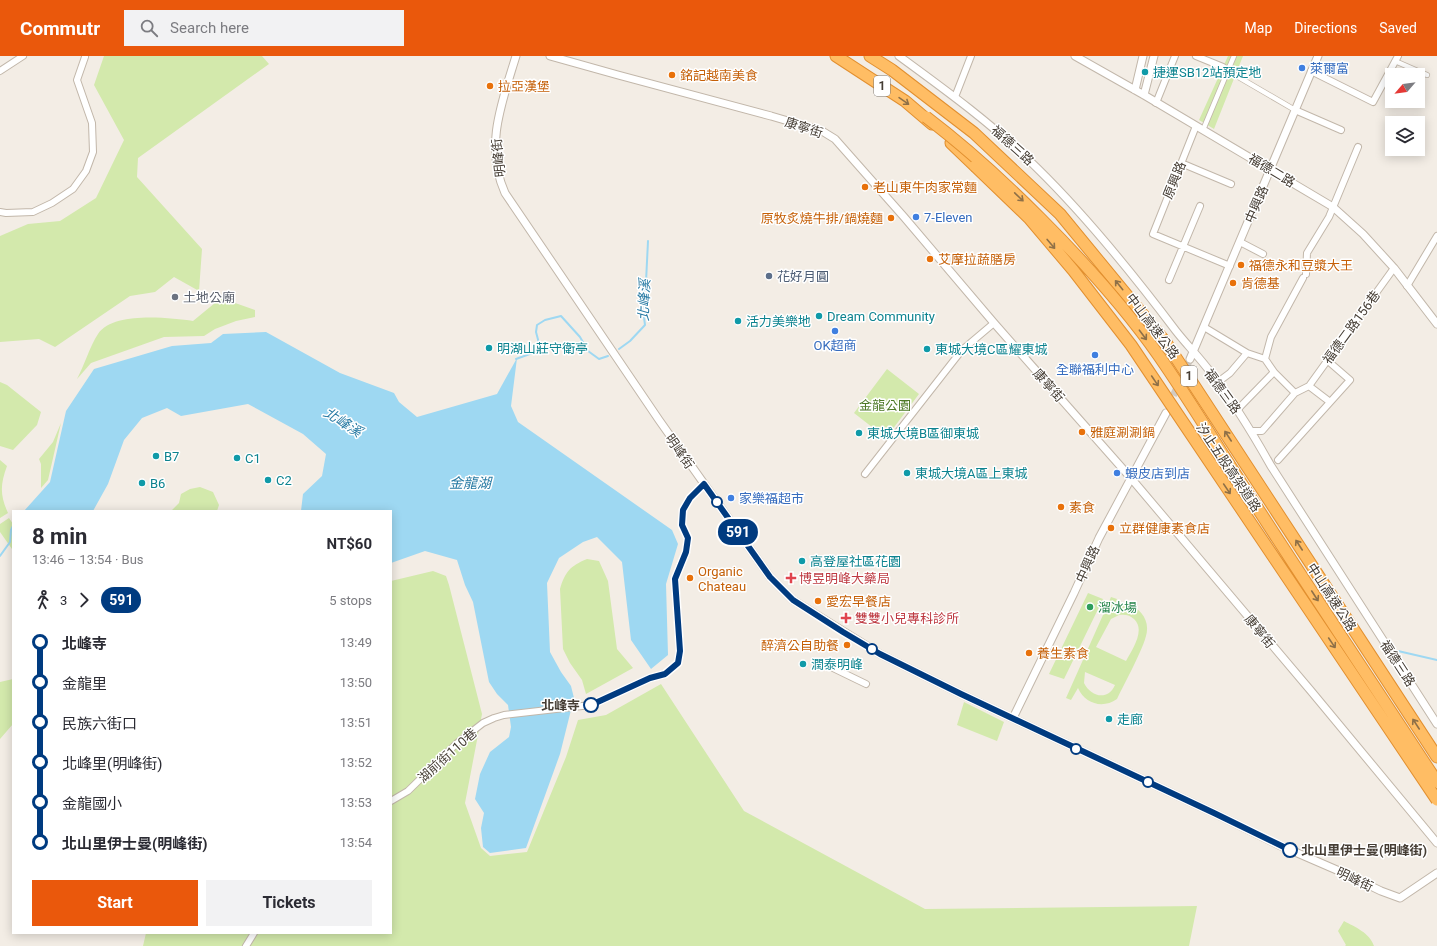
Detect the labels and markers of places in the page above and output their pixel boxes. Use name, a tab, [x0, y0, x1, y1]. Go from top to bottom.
place label: 萊爾富	[1310, 61, 1349, 76]
marker: 萊爾富	[1297, 63, 1307, 73]
place label: 捷運SB12站預定地	[1153, 65, 1261, 80]
marker: 捷運SB12站預定地	[1140, 67, 1150, 77]
place label: 銘記越南美食	[680, 68, 758, 83]
marker: 銘記越南美食	[667, 70, 677, 80]
place label: 拉亞漢堡	[498, 79, 550, 94]
marker: 拉亞漢堡	[485, 81, 495, 91]
place label: 老山東牛肉家常麵	[873, 180, 977, 195]
marker: 老山東牛肉家常麵	[860, 182, 870, 192]
place label: 7-Eleven	[924, 210, 973, 225]
place label: 原牧炙燒牛排/鍋燒麵	[761, 211, 883, 226]
marker: 7-Eleven	[911, 212, 921, 222]
marker: 原牧炙燒牛排/鍋燒麵	[886, 213, 896, 223]
place label: 艾摩拉蔬膳房	[938, 252, 1016, 267]
marker: 艾摩拉蔬膳房	[925, 254, 935, 264]
place label: 福德永和豆漿大王	[1249, 258, 1353, 273]
marker: 福德永和豆漿大王	[1236, 260, 1246, 270]
place label: 花好月圓	[777, 269, 829, 284]
marker: 花好月圓	[764, 271, 774, 281]
place label: 肯德基	[1241, 276, 1280, 291]
marker: 肯德基	[1228, 278, 1238, 288]
place label: 土地公廟	[183, 290, 235, 305]
marker: 土地公廟	[170, 292, 180, 302]
place label: Dream Community	[827, 309, 935, 324]
marker: Dream Community	[814, 311, 824, 321]
place label: 活力美樂地	[746, 314, 811, 329]
marker: 活力美樂地	[733, 316, 743, 326]
marker: OK超商	[830, 326, 840, 336]
place label: OK超商	[813, 338, 857, 353]
place label: 明湖山莊守衛亭	[497, 341, 588, 356]
place label: 東城大境C區耀東城	[935, 342, 1047, 357]
marker: 明湖山莊守衛亭	[484, 343, 494, 353]
marker: 東城大境C區耀東城	[922, 344, 932, 354]
marker: 全聯福利中心	[1090, 350, 1100, 360]
place label: 全聯福利中心	[1056, 362, 1134, 377]
place label: 雅庭涮涮鍋	[1090, 425, 1155, 440]
place label: 東城大境B區御東城	[867, 426, 979, 441]
marker: 雅庭涮涮鍋	[1077, 427, 1087, 437]
marker: 東城大境B區御東城	[854, 428, 864, 438]
place label: B7	[164, 449, 179, 464]
marker: B7	[151, 451, 161, 461]
place label: C1	[245, 451, 261, 466]
marker: C1	[232, 453, 242, 463]
place label: 東城大境A區上東城	[915, 466, 1027, 481]
place label: 蝦皮店到店	[1125, 466, 1190, 481]
marker: 東城大境A區上東城	[902, 468, 912, 478]
marker: 蝦皮店到店	[1112, 468, 1122, 478]
place label: C2	[276, 473, 292, 488]
marker: C2	[263, 475, 273, 485]
place label: B6	[150, 476, 165, 491]
marker: B6	[137, 478, 147, 488]
place label: 家樂福超市	[739, 491, 804, 506]
marker: 家樂福超市	[726, 493, 736, 503]
unlabelled marker	[711, 496, 723, 508]
place label: 素食	[1069, 500, 1095, 515]
marker: 素食	[1056, 502, 1066, 512]
place label: 立群健康素食店	[1119, 521, 1210, 536]
marker: 立群健康素食店	[1106, 523, 1116, 533]
place label: 高登屋社區花園	[810, 554, 901, 569]
marker: 高登屋社區花園	[797, 556, 807, 566]
place label: Organic Chateau	[698, 564, 746, 594]
place label: 博昱明峰大藥局	[799, 571, 890, 586]
marker: Organic Chateau	[685, 573, 695, 583]
marker: 博昱明峰大藥局	[786, 573, 796, 583]
place label: 愛宏早餐店	[826, 594, 891, 609]
marker: 愛宏早餐店	[813, 596, 823, 606]
place label: 溜冰場	[1098, 600, 1137, 615]
marker: 溜冰場	[1085, 602, 1095, 612]
place label: 雙雙小兒專科診所	[855, 611, 959, 626]
marker: 雙雙小兒專科診所	[840, 612, 852, 624]
place label: 醉濟公自助餐	[761, 638, 839, 653]
marker: 醉濟公自助餐	[842, 640, 852, 650]
unlabelled marker	[866, 643, 878, 655]
place label: 養生素食	[1037, 646, 1089, 661]
marker: 養生素食	[1024, 648, 1034, 658]
place label: 潤泰明峰	[811, 657, 863, 672]
marker: 潤泰明峰	[798, 659, 808, 669]
marker: 北峰寺	[583, 697, 599, 713]
place label: 北峰寺	[541, 698, 580, 713]
place label: 走廊	[1117, 712, 1143, 727]
marker: 走廊	[1104, 714, 1114, 724]
unlabelled marker	[1070, 743, 1082, 755]
unlabelled marker	[1142, 776, 1154, 788]
marker: 北山里伊士曼(明峰街)	[1282, 842, 1298, 858]
place label: 北山里伊士曼(明峰街)	[1301, 843, 1427, 858]

